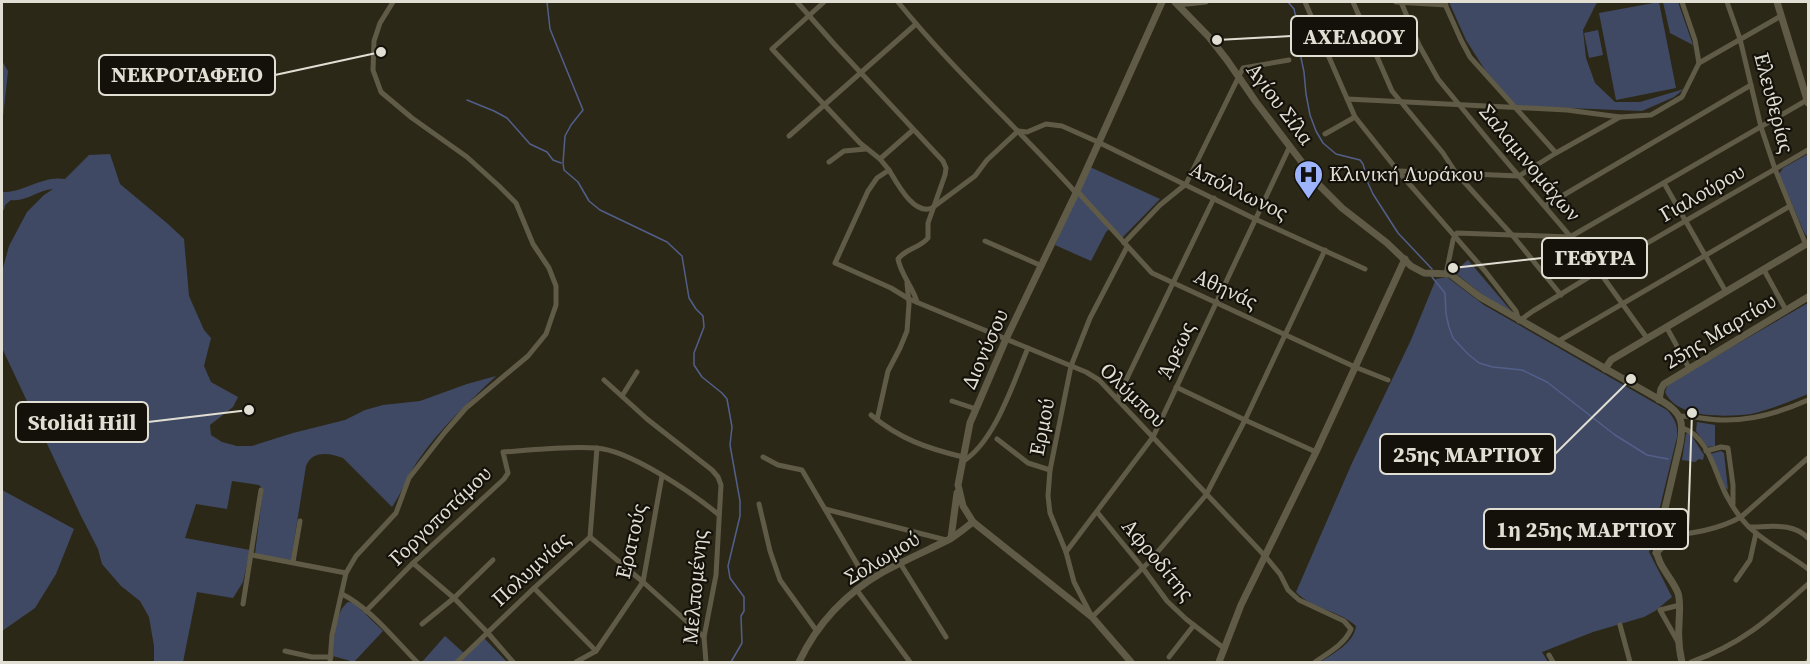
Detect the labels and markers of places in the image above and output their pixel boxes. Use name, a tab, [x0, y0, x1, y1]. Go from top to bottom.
callout: ΑΧΕΛΩΟΥ	[1291, 16, 1417, 56]
callout: ΝΕΚΡΟΤΑΦΕΙΟ	[99, 55, 275, 95]
hospital icon: Κλινική Λυράκου	[1292, 158, 1324, 200]
place label: Κλινική Λυράκου	[1329, 159, 1483, 188]
callout: ΓΕΦΥΡΑ	[1542, 238, 1647, 278]
callout: Stolidi Hill	[16, 402, 148, 442]
callout: 25ης ΜΑΡΤΙΟΥ	[1380, 434, 1555, 474]
callout: 1η 25ης ΜΑΡΤΙΟΥ	[1484, 509, 1688, 549]

